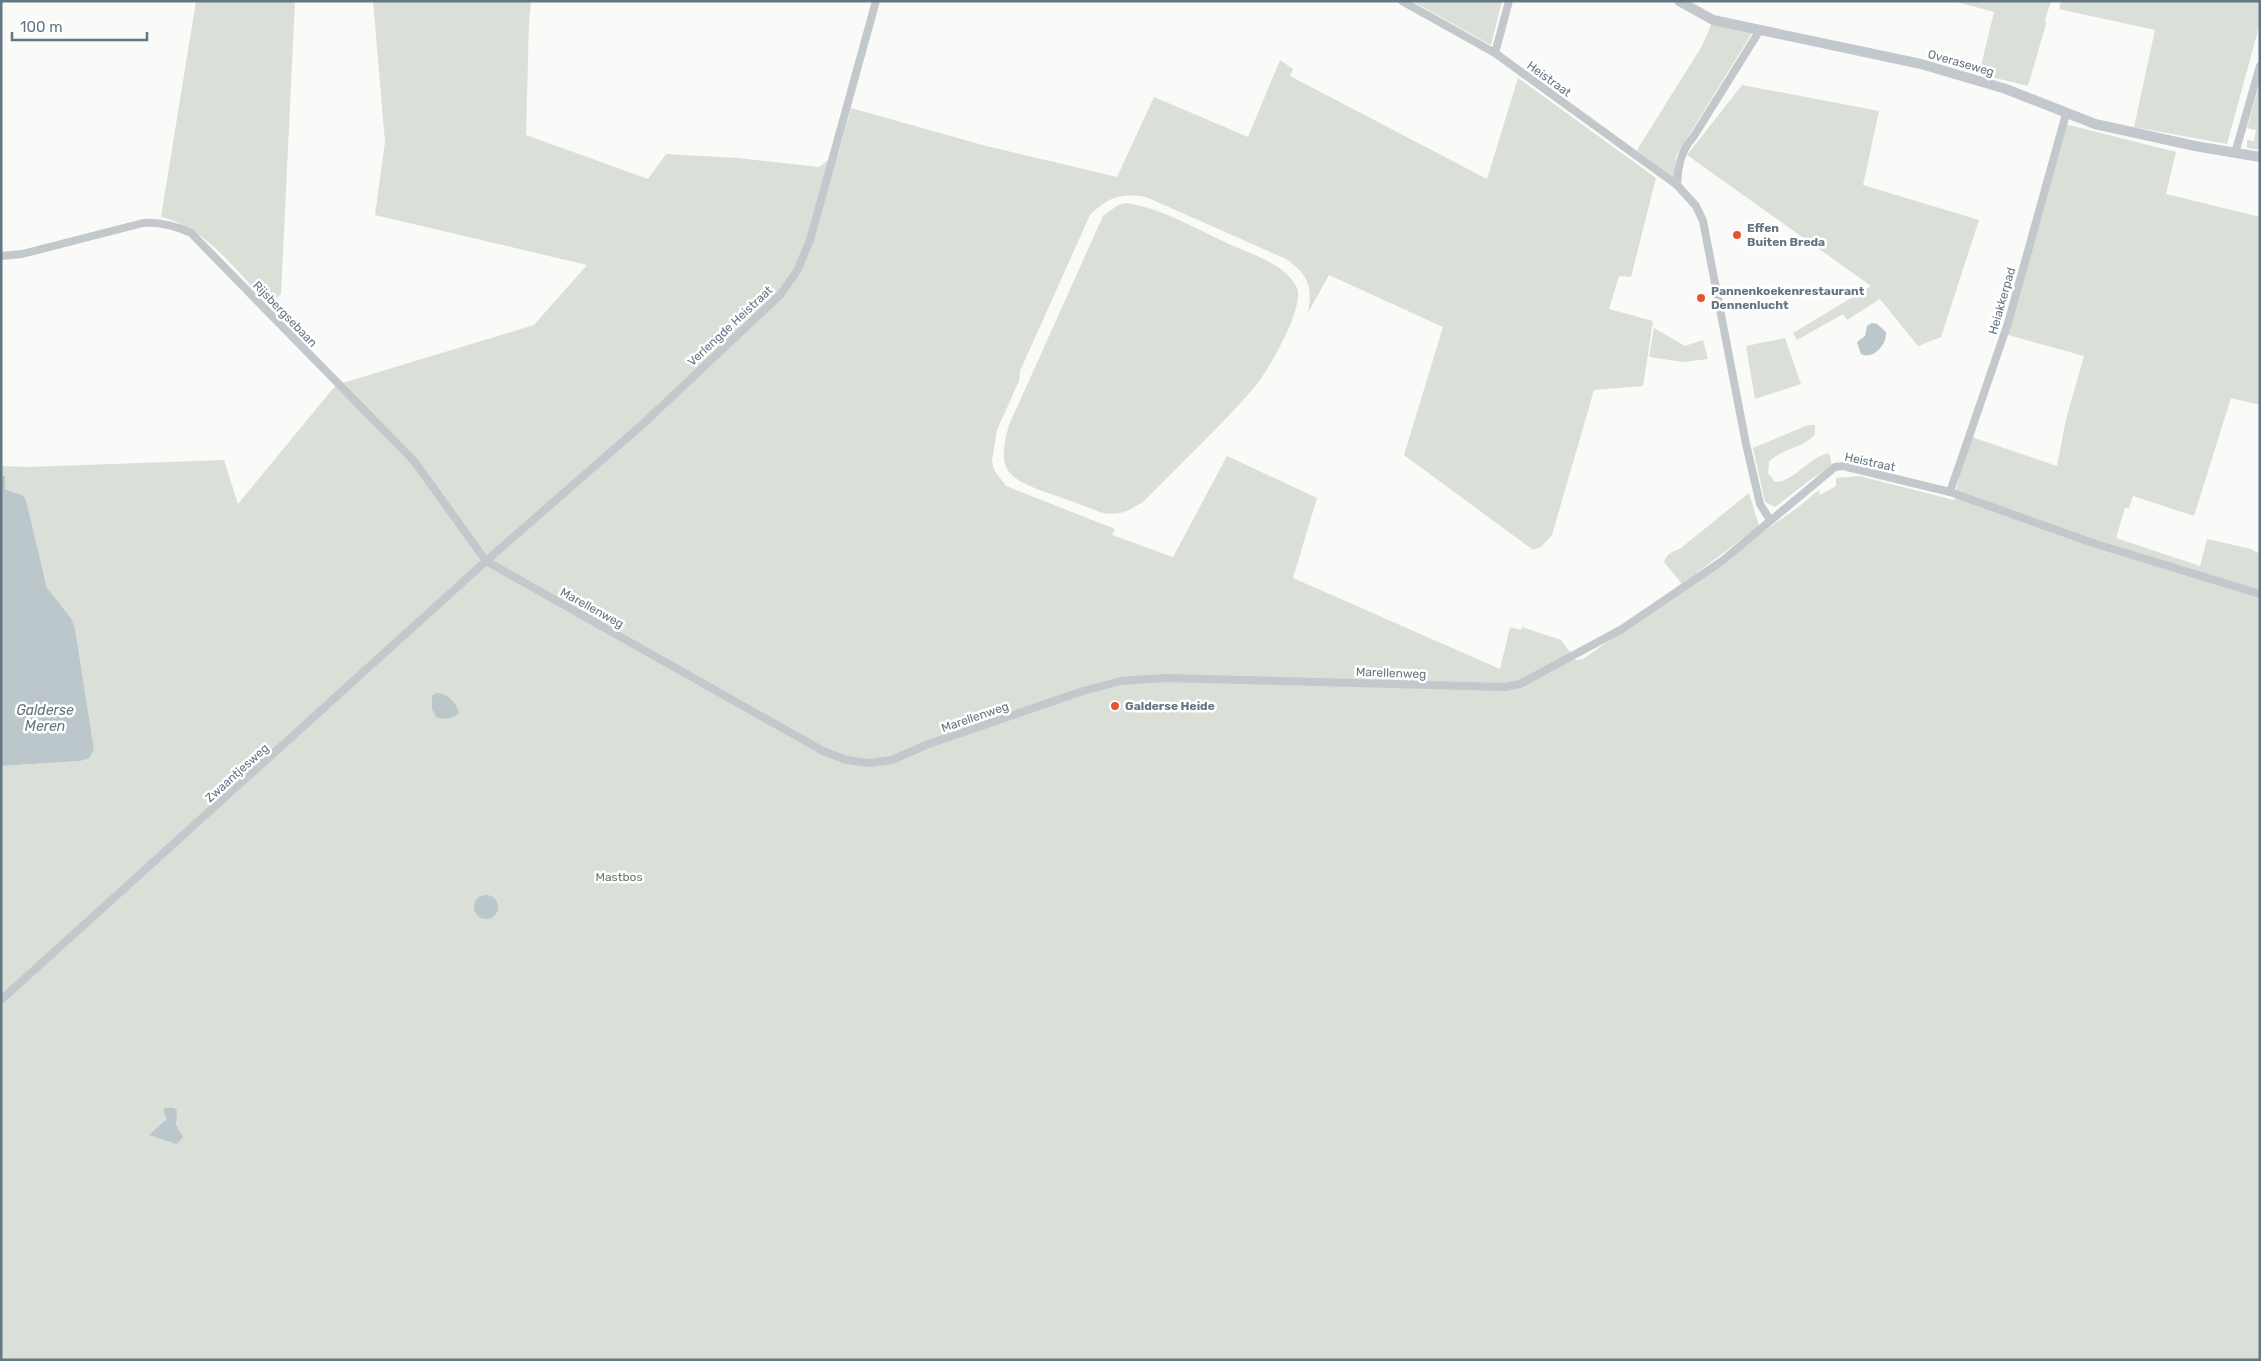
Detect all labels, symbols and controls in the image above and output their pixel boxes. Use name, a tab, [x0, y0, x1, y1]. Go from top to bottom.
scale bar	[12, 10, 148, 42]
text: 100 m	[20, 18, 62, 36]
street label: Overaseweg	[1926, 47, 1996, 79]
street label: Heistraat	[1524, 58, 1574, 100]
place label: Effen Buiten Breda	[1747, 221, 1825, 249]
marker: Effen Buiten Breda	[1731, 229, 1743, 241]
street label: Heiakkerpad	[1986, 266, 2018, 336]
street label: Rijsbergsebaan	[250, 278, 320, 350]
street label: Verlengde Heistraat	[685, 283, 775, 369]
place label: Pannenkoekenrestaurant Dennenlucht	[1711, 284, 1865, 312]
marker: Pannenkoekenrestaurant Dennenlucht	[1695, 292, 1707, 304]
street label: Heistraat	[1843, 450, 1897, 474]
street label: Marellenweg	[558, 585, 626, 631]
street label: Marellenweg	[1356, 665, 1426, 681]
street label: Marellenweg	[939, 699, 1011, 735]
place label: Galderse Heide	[1125, 699, 1215, 713]
marker: Galderse Heide	[1109, 700, 1121, 712]
water label: Galderse Meren	[16, 702, 74, 735]
street label: Zwaantjesweg	[202, 741, 272, 805]
park label: Mastbos	[595, 870, 643, 884]

